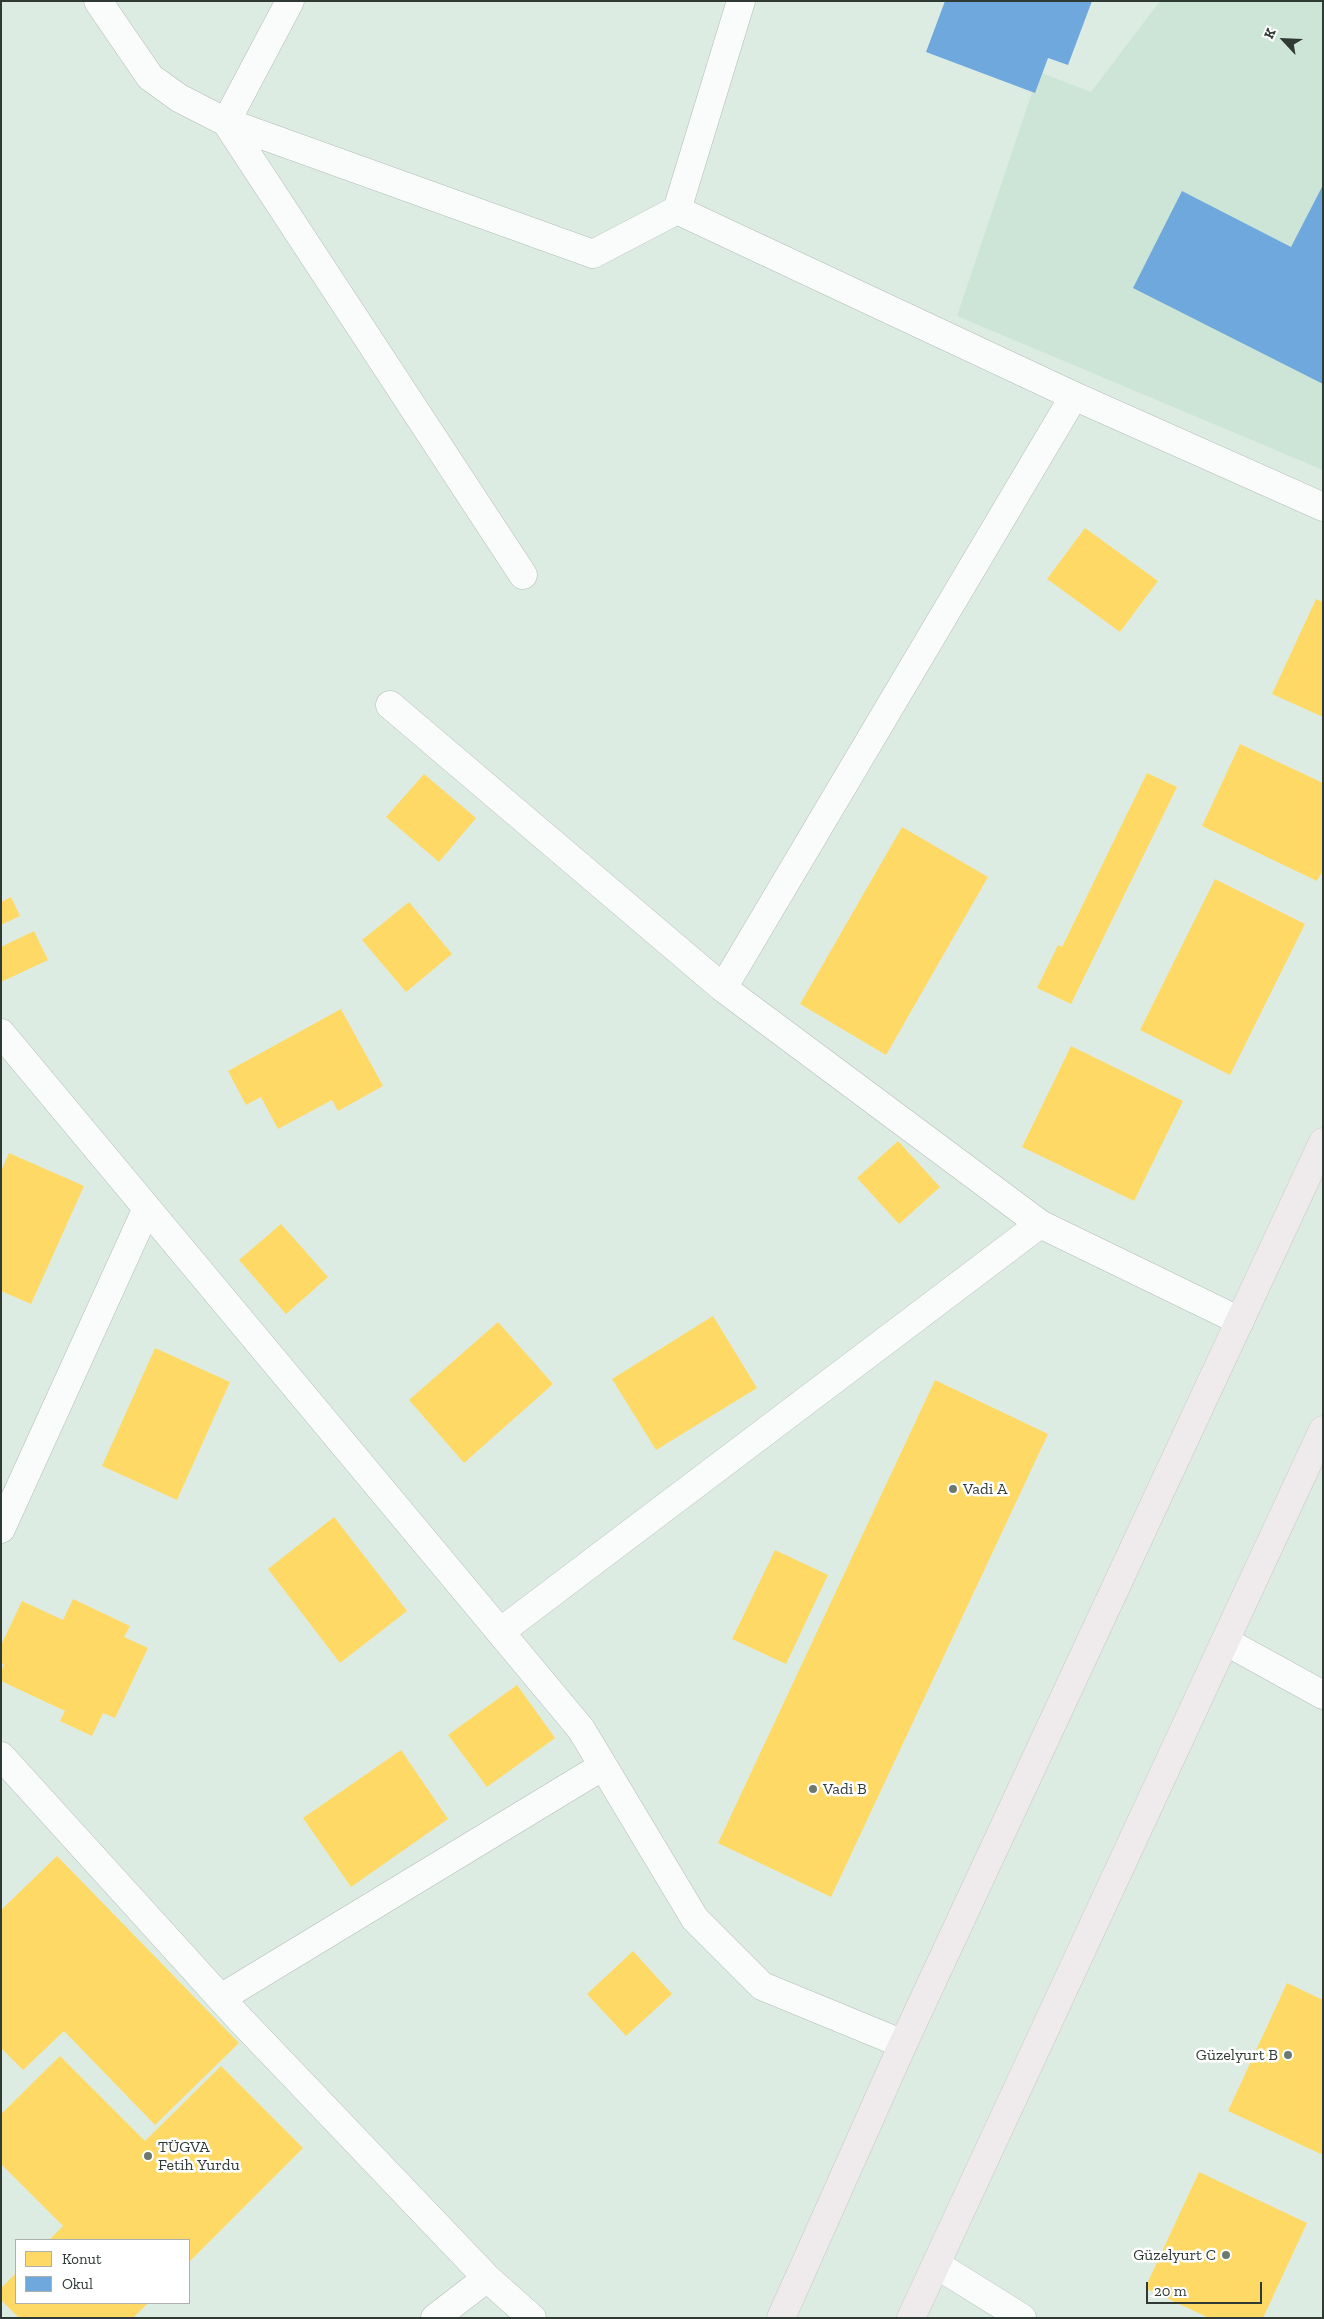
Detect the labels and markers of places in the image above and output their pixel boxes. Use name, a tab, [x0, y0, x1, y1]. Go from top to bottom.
place label: Vadi A	[963, 1479, 1007, 1499]
marker: Vadi A	[947, 1483, 959, 1495]
place label: Vadi B	[823, 1779, 867, 1799]
marker: Vadi B	[807, 1783, 819, 1795]
place label: Güzelyurt B	[1196, 2045, 1278, 2065]
marker: Güzelyurt B	[1282, 2049, 1294, 2061]
place label: TÜGVA Fetih Yurdu	[158, 2137, 240, 2175]
marker: TÜGVA Fetih Yurdu	[142, 2150, 154, 2162]
place label: Güzelyurt C	[1133, 2245, 1216, 2265]
marker: Güzelyurt C	[1220, 2249, 1232, 2261]

